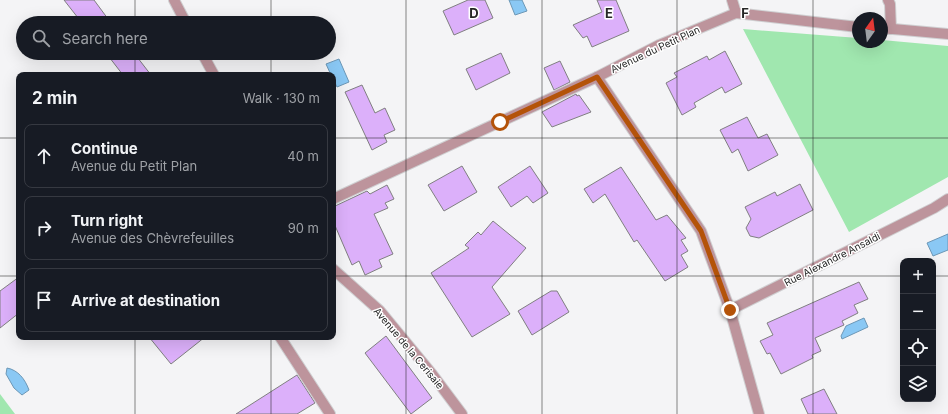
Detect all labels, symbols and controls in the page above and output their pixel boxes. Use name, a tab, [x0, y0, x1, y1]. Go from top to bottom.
text: D	[469, 5, 479, 21]
text: E	[605, 5, 613, 21]
text: F	[741, 5, 749, 21]
north arrow	[852, 12, 888, 48]
search box	[16, 16, 336, 60]
street label: Avenue du Petit Plan	[608, 23, 702, 75]
icon: search	[30, 27, 52, 49]
text: Search here	[62, 29, 148, 48]
text: 2 min	[32, 88, 77, 108]
text: Walk · 130 m	[243, 90, 320, 106]
route start	[491, 113, 509, 131]
text: Continue	[71, 139, 138, 158]
icon: ahead	[33, 145, 55, 167]
text: 40 m	[287, 148, 319, 164]
text: Avenue du Petit Plan	[71, 158, 197, 174]
text: Turn right	[71, 211, 143, 230]
icon: right	[33, 217, 55, 239]
text: 90 m	[288, 220, 319, 236]
text: Avenue des Chèvrefeuilles	[71, 230, 234, 246]
street label: Rue Alexandre Ansaldi	[782, 230, 882, 288]
map controls	[900, 258, 936, 402]
button: +	[900, 258, 936, 294]
icon: arrive	[33, 289, 55, 311]
text: Arrive at destination	[71, 291, 220, 310]
button: −	[900, 294, 936, 330]
route end	[721, 301, 739, 319]
street label: Avenue de la Cerisaie	[372, 305, 447, 391]
button: locate	[900, 330, 936, 366]
button: layers	[900, 366, 936, 402]

